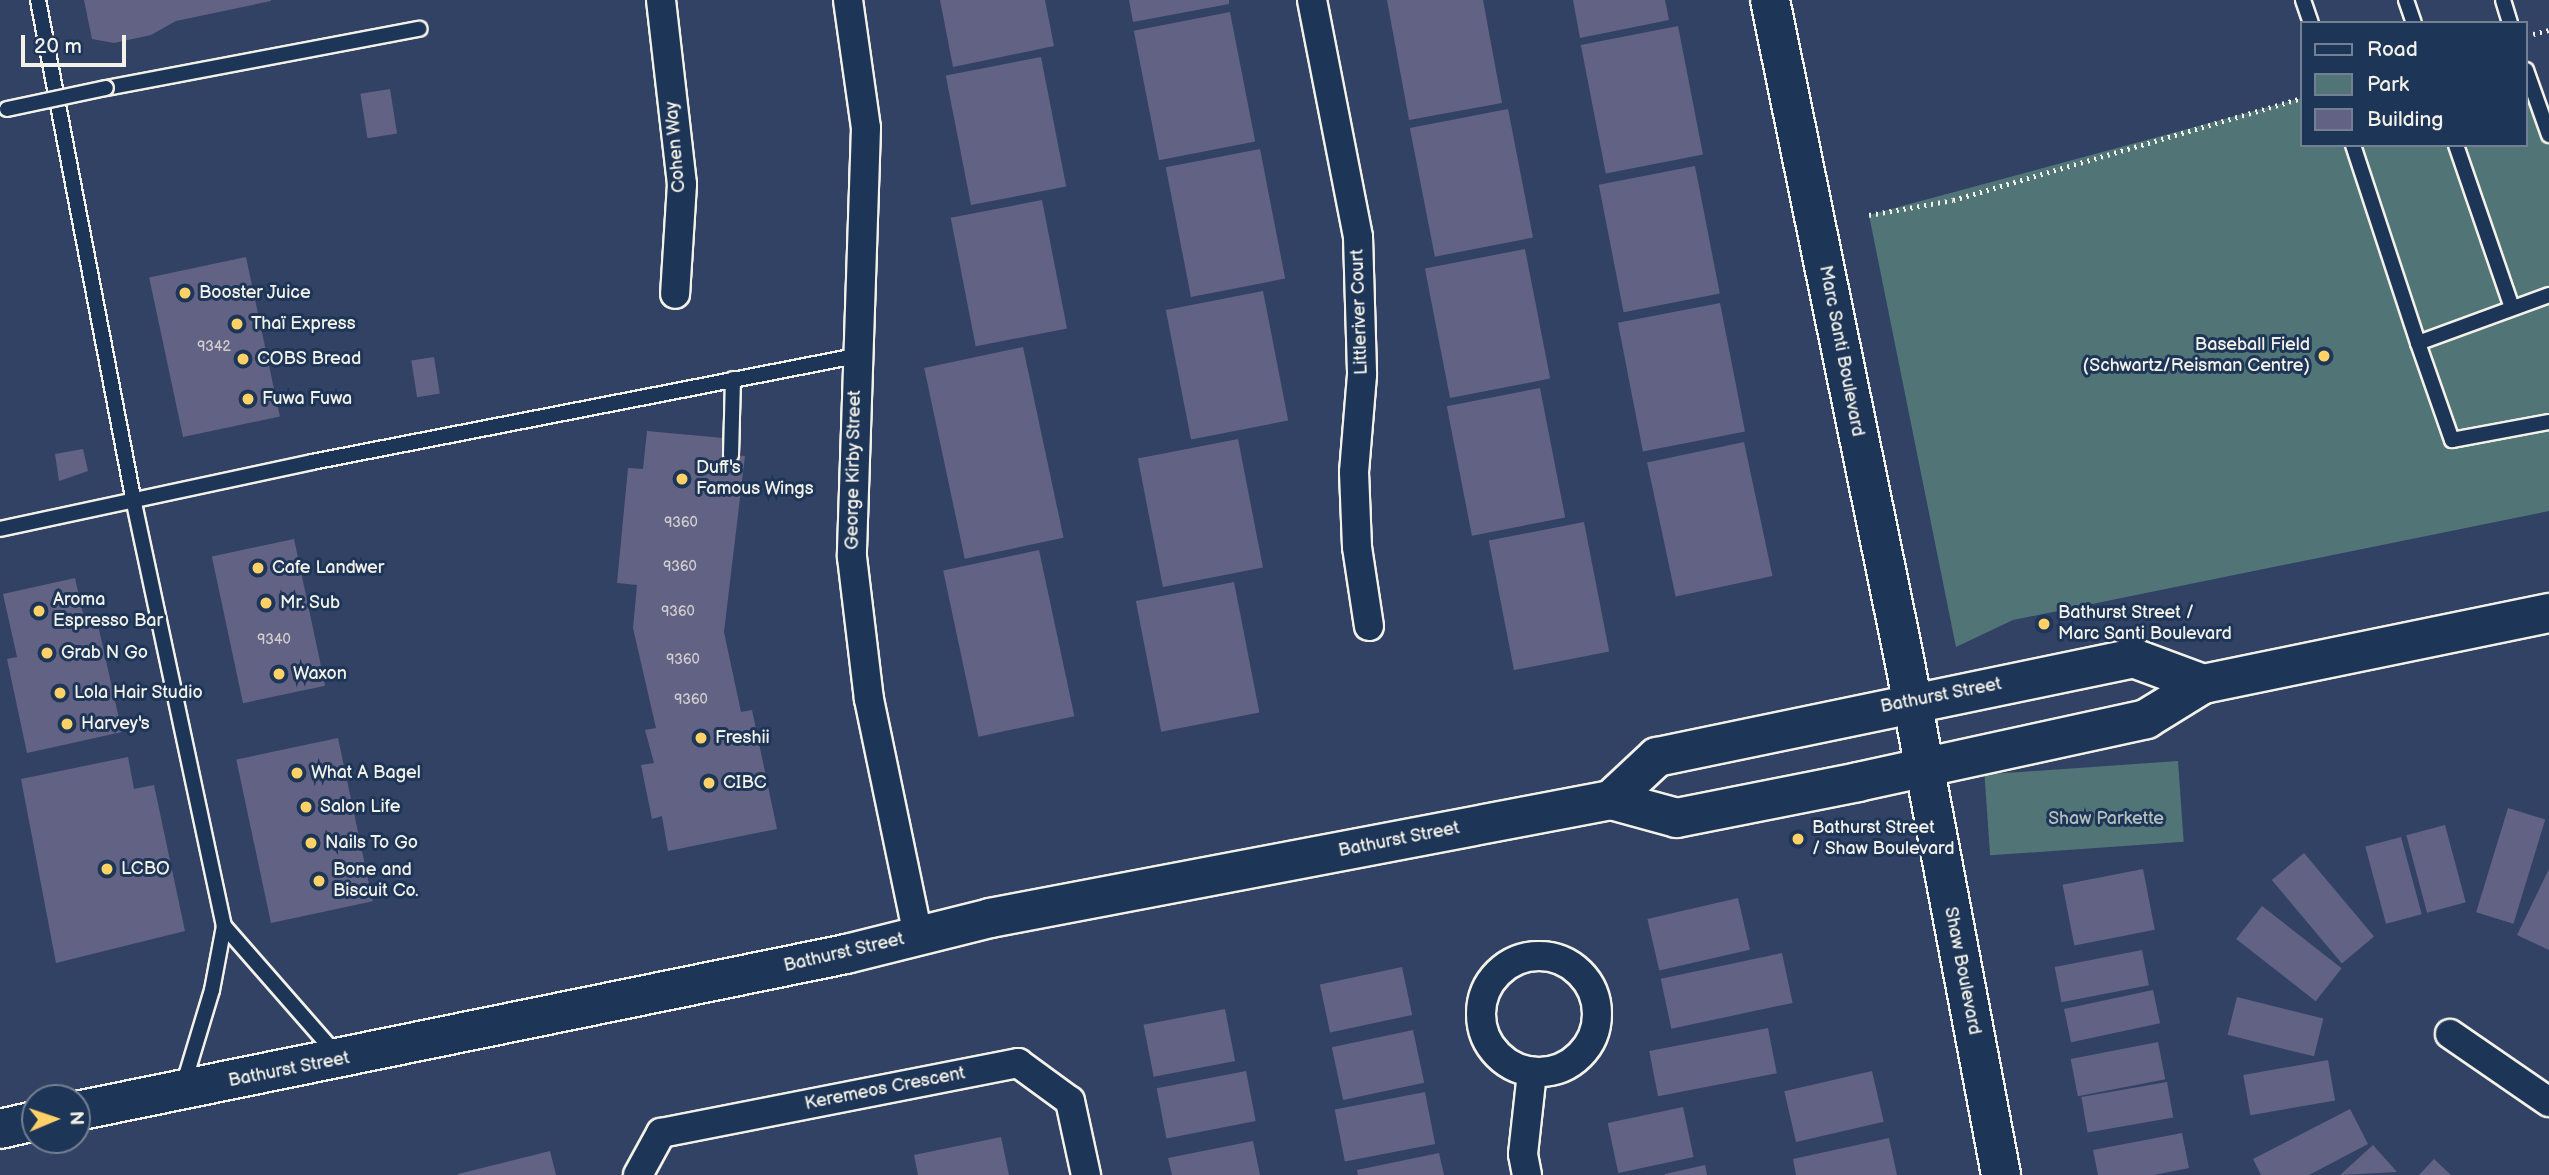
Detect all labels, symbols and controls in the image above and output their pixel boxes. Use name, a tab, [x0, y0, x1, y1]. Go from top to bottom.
scale bar	[24, 21, 130, 65]
legend	[2300, 21, 2528, 147]
text: 20 m	[34, 34, 82, 59]
text: Road	[2367, 37, 2418, 62]
text: Park	[2367, 72, 2409, 97]
street label: Cohen Way	[661, 100, 691, 194]
text: Building	[2367, 107, 2443, 132]
street label: Littleriver Court	[1347, 249, 1373, 375]
street label: Marc Santi Boulevard	[1814, 263, 1868, 439]
place label: Booster Juice	[199, 282, 312, 304]
marker: Booster Juice	[177, 285, 193, 301]
place label: Thaï Express	[251, 313, 356, 335]
marker: Thaï Express	[229, 316, 245, 332]
place label: Baseball Field (Schwartz/Reisman Centre)	[2083, 335, 2310, 378]
house number: 9342	[197, 339, 231, 355]
place label: COBS Bread	[257, 348, 361, 370]
marker: Baseball Field (Schwartz/Reisman Centre)	[2316, 348, 2332, 364]
marker: COBS Bread	[235, 351, 251, 367]
place label: Fuwa Fuwa	[262, 388, 352, 410]
street label: George Kirby Street	[842, 389, 866, 551]
marker: Fuwa Fuwa	[240, 391, 256, 407]
place label: Duff's Famous Wings	[696, 458, 814, 500]
marker: Duff's Famous Wings	[674, 471, 690, 487]
house number: 9360	[664, 515, 698, 531]
place label: Cafe Landwer	[272, 557, 384, 579]
house number: 9360	[663, 559, 697, 575]
marker: Cafe Landwer	[250, 560, 266, 576]
place label: Aroma Espresso Bar	[53, 590, 163, 632]
place label: Mr. Sub	[280, 592, 340, 614]
marker: Mr. Sub	[258, 595, 274, 611]
marker: Aroma Espresso Bar	[31, 603, 47, 619]
place label: Bathurst Street / Marc Santi Boulevard	[2058, 603, 2232, 646]
house number: 9360	[661, 604, 695, 620]
marker: Bathurst Street / Marc Santi Boulevard	[2036, 616, 2052, 632]
house number: 9340	[257, 632, 291, 648]
place label: Grab N Go	[61, 642, 148, 664]
marker: Grab N Go	[39, 645, 55, 661]
house number: 9360	[666, 652, 700, 668]
place label: Waxon	[293, 663, 347, 685]
marker: Waxon	[271, 666, 287, 682]
street label: Bathurst Street	[1878, 674, 2004, 718]
place label: Lola Hair Studio	[74, 682, 203, 704]
marker: Lola Hair Studio	[52, 685, 68, 701]
house number: 9360	[674, 692, 708, 708]
place label: Harvey's	[81, 713, 150, 735]
marker: Harvey's	[59, 716, 75, 732]
place label: Freshii	[715, 727, 770, 749]
marker: Freshii	[693, 730, 709, 746]
place label: What A Bagel	[311, 762, 421, 784]
marker: What A Bagel	[289, 765, 305, 781]
place label: CIBC	[723, 772, 767, 794]
marker: CIBC	[701, 775, 717, 791]
place label: Salon Life	[320, 796, 400, 818]
marker: Salon Life	[298, 799, 314, 815]
park label: Shaw Parkette	[2048, 808, 2164, 830]
street label: Bathurst Street	[1336, 818, 1462, 862]
place label: Bathurst Street / Shaw Boulevard	[1812, 818, 1955, 860]
marker: Bathurst Street / Shaw Boulevard	[1790, 831, 1806, 847]
place label: Nails To Go	[325, 832, 418, 854]
marker: Nails To Go	[303, 835, 319, 851]
place label: LCBO	[121, 858, 170, 880]
place label: Bone and Biscuit Co.	[333, 860, 419, 903]
marker: LCBO	[99, 861, 115, 877]
marker: Bone and Biscuit Co.	[311, 873, 327, 889]
street label: Shaw Boulevard	[1939, 905, 1985, 1037]
street label: Bathurst Street	[782, 929, 906, 977]
street label: Bathurst Street	[226, 1048, 352, 1092]
street label: Keremeos Crescent	[803, 1063, 967, 1115]
north arrow	[21, 1084, 91, 1154]
text: N	[64, 1111, 87, 1126]

